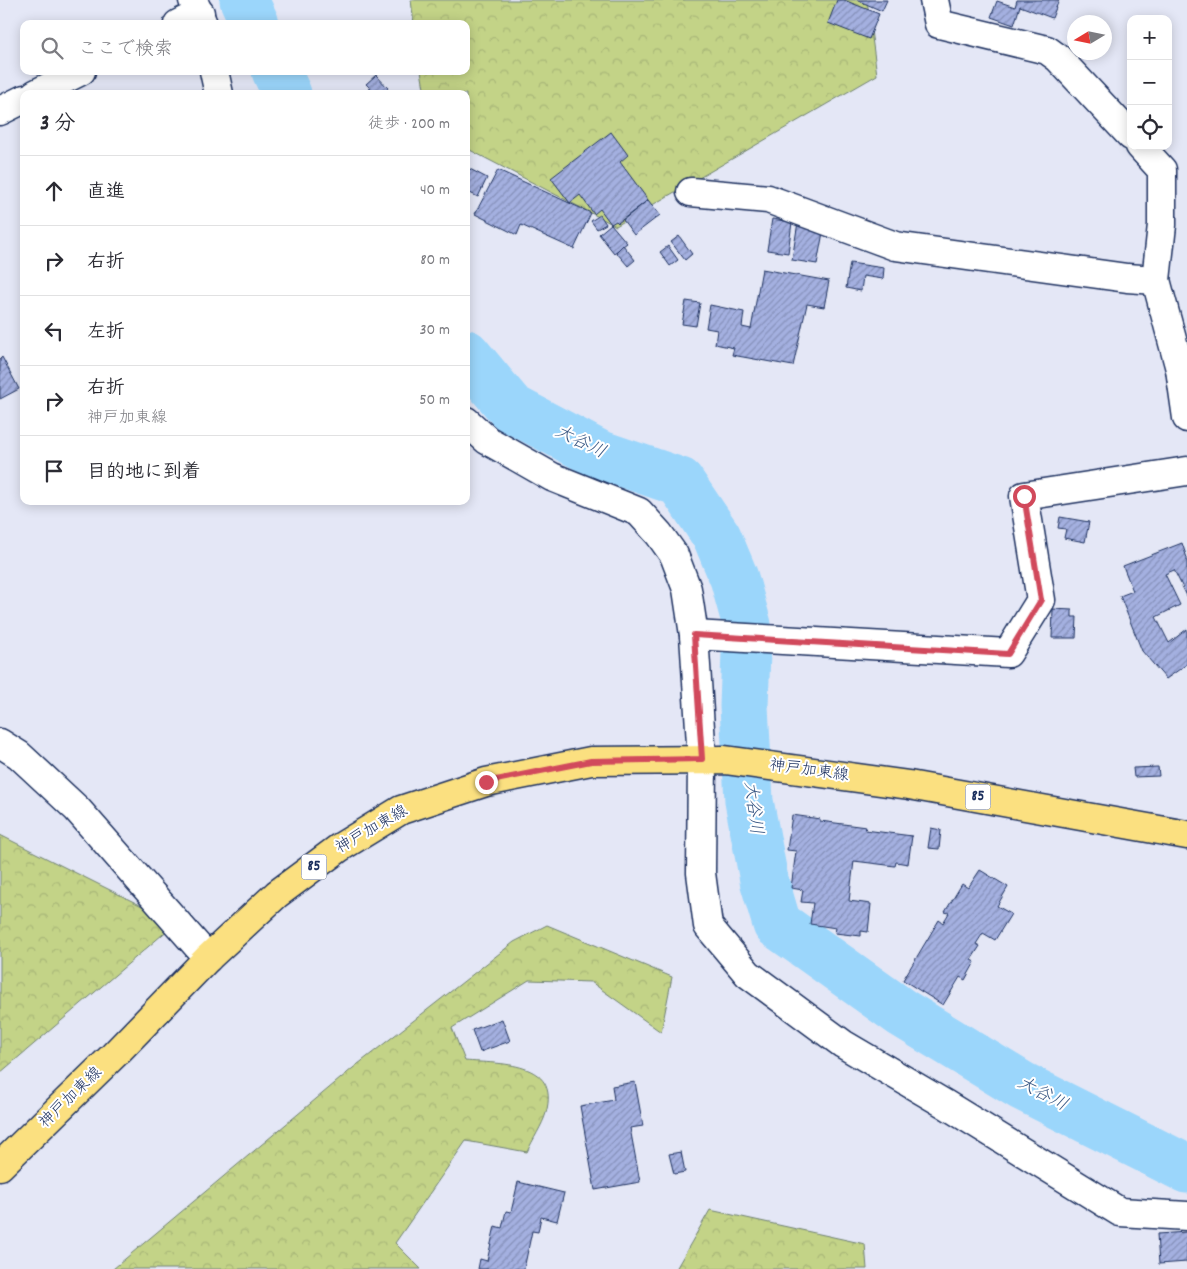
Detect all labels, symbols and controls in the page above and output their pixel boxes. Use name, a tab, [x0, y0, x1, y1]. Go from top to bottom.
north arrow	[1067, 15, 1112, 60]
map controls	[1127, 15, 1172, 150]
button: +	[1127, 15, 1172, 60]
search box	[20, 20, 470, 75]
icon: search	[38, 34, 66, 62]
text: ここで検索	[78, 37, 173, 64]
button: −	[1127, 60, 1172, 105]
button: locate	[1127, 105, 1172, 150]
text: 3 分	[40, 110, 75, 140]
text: 徒歩 · 200 m	[368, 113, 450, 136]
icon: ahead	[40, 177, 68, 205]
text: 40 m	[420, 179, 450, 202]
text: 直進	[87, 180, 125, 207]
icon: right	[40, 247, 68, 275]
text: 80 m	[420, 249, 450, 272]
text: 右折	[87, 250, 125, 277]
icon: left	[40, 317, 68, 345]
text: 30 m	[420, 319, 450, 342]
text: 左折	[87, 320, 125, 347]
text: 右折	[87, 376, 125, 403]
icon: right	[40, 387, 68, 415]
text: 50 m	[419, 389, 450, 412]
text: 神戸加東線	[87, 407, 167, 430]
water label: 大谷川	[550, 420, 610, 466]
icon: arrive	[40, 457, 68, 485]
text: 目的地に到着	[87, 460, 201, 487]
route start	[1013, 485, 1036, 508]
street label: 神戸加東線	[768, 754, 850, 788]
route end	[475, 771, 498, 794]
water label: 大谷川	[736, 780, 768, 836]
road number: 85	[966, 784, 990, 810]
street label: 神戸加東線	[332, 800, 412, 860]
road number: 85	[302, 854, 326, 880]
street label: 神戸加東線	[34, 1062, 108, 1134]
water label: 大谷川	[1012, 1071, 1072, 1119]

